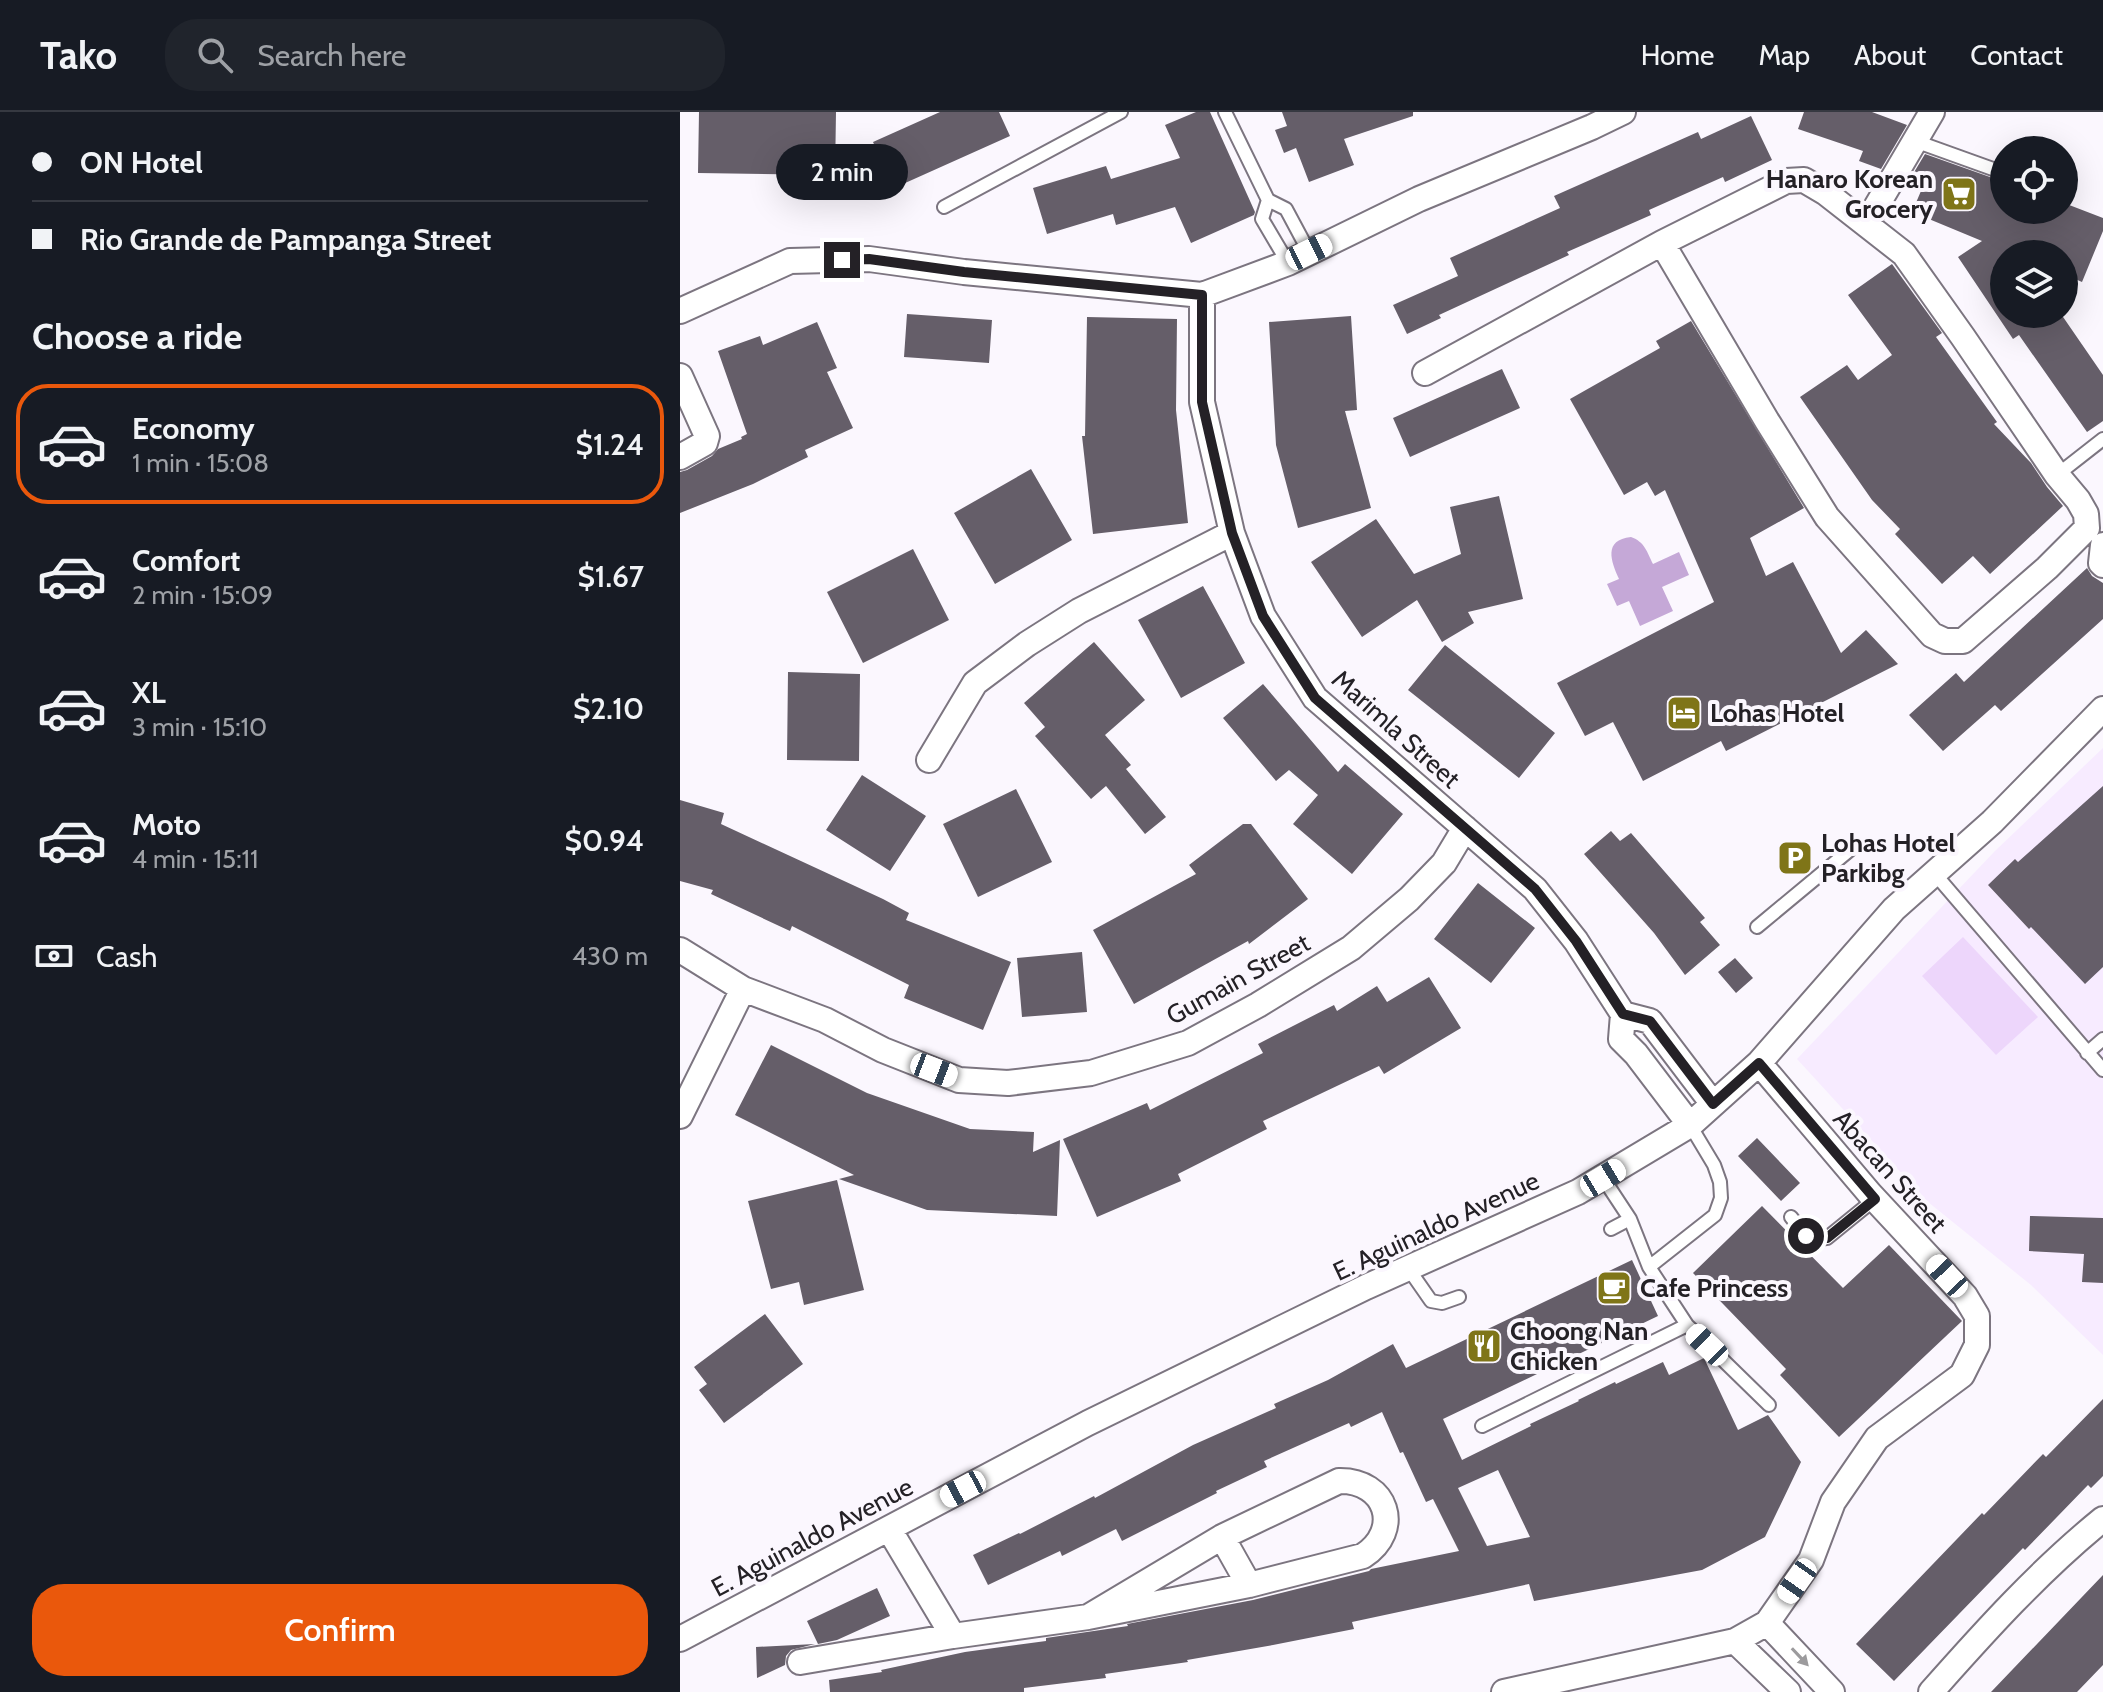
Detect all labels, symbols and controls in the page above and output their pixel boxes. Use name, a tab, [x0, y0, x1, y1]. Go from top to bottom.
search box	[165, 19, 725, 91]
text: Tako	[40, 32, 117, 79]
icon: search	[193, 33, 237, 77]
text: Search here	[257, 37, 406, 74]
text: Home	[1641, 38, 1714, 72]
text: Map	[1758, 38, 1810, 72]
text: About	[1854, 38, 1926, 72]
text: Contact	[1970, 38, 2063, 72]
map controls	[1990, 136, 2078, 328]
button: locate	[1990, 136, 2078, 224]
text: ON Hotel	[80, 144, 203, 181]
callout: 2 min	[776, 144, 908, 200]
text: 2 min	[811, 156, 873, 188]
place label: Hanaro Korean Grocery	[1766, 163, 1933, 225]
supermarket icon: Hanaro Korean Grocery	[1940, 175, 1978, 213]
text: Rio Grande de Pampanga Street	[80, 221, 491, 258]
car	[1282, 231, 1336, 273]
button: layers	[1990, 240, 2078, 328]
route end	[824, 242, 860, 278]
text: Choose a ride	[32, 314, 242, 358]
icon: car	[36, 408, 108, 480]
text: Economy	[132, 410, 255, 447]
text: $1.24	[575, 426, 644, 463]
text: 1 min · 15:08	[132, 447, 269, 479]
icon: car	[36, 540, 108, 612]
text: Comfort	[132, 542, 240, 579]
text: $1.67	[577, 558, 644, 595]
text: 2 min · 15:09	[132, 579, 273, 611]
street label: Marimla Street	[1325, 663, 1467, 795]
icon: car	[36, 672, 108, 744]
text: XL	[132, 674, 166, 711]
text: $2.10	[573, 690, 644, 727]
hotel icon: Lohas Hotel	[1665, 694, 1703, 732]
place label: Lohas Hotel	[1710, 697, 1844, 729]
text: 3 min · 15:10	[132, 711, 267, 743]
icon: car	[36, 804, 108, 876]
text: Moto	[132, 806, 201, 843]
text: $0.94	[565, 822, 644, 859]
place label: Lohas Hotel Parkibg	[1821, 827, 1955, 889]
parking icon: Lohas Hotel Parkibg	[1776, 839, 1814, 877]
text: 4 min · 15:11	[132, 843, 259, 875]
street label: Gumain Street	[1161, 926, 1315, 1032]
icon: cash	[32, 934, 76, 978]
text: Cash	[96, 938, 158, 975]
text: 430 m	[572, 940, 648, 972]
car	[907, 1050, 961, 1090]
street label: Abacan Street	[1826, 1103, 1954, 1239]
car	[1576, 1155, 1630, 1201]
street label: E. Aguinaldo Avenue	[1328, 1164, 1544, 1288]
route start	[1788, 1218, 1824, 1254]
car	[1922, 1250, 1972, 1302]
cafe icon: Cafe Princess	[1595, 1269, 1633, 1307]
place label: Cafe Princess	[1640, 1272, 1788, 1304]
place label: Choong Nan Chicken	[1510, 1315, 1648, 1377]
car	[1681, 1320, 1733, 1370]
restaurant icon: Choong Nan Chicken	[1465, 1327, 1503, 1365]
car	[936, 1467, 990, 1511]
street label: E. Aguinaldo Avenue	[706, 1470, 918, 1604]
car	[1773, 1554, 1821, 1608]
button: Confirm	[32, 1584, 648, 1676]
one-way arrow	[1790, 1648, 1808, 1667]

